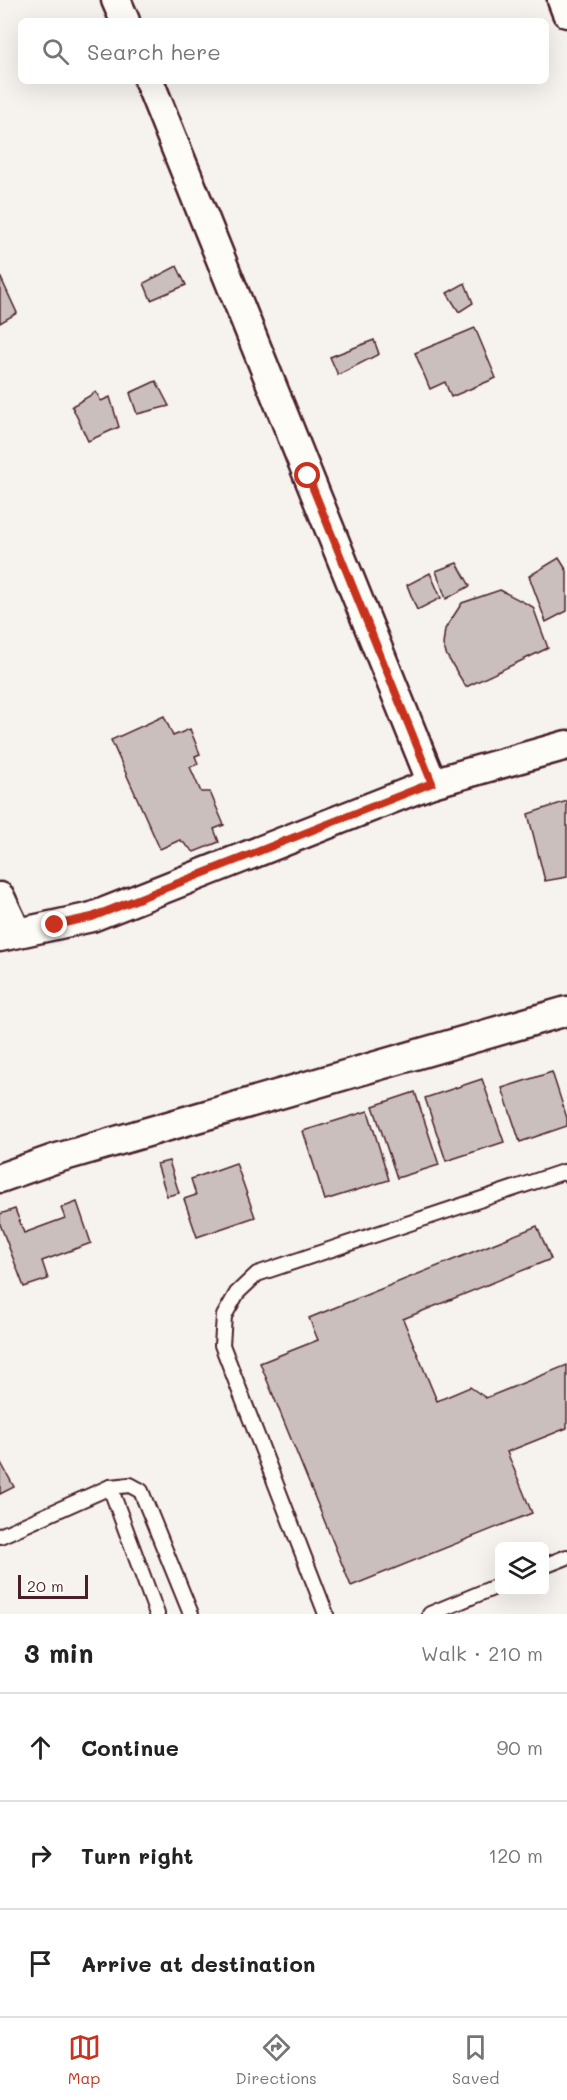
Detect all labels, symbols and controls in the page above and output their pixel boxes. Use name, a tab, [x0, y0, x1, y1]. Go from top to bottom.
search box	[18, 18, 549, 84]
icon: search	[39, 35, 72, 68]
text: Search here	[87, 37, 221, 66]
route start	[294, 462, 320, 488]
route end	[41, 911, 67, 937]
map controls	[495, 1542, 549, 1596]
button: layers	[495, 1542, 549, 1596]
scale bar	[18, 1572, 88, 1600]
text: 20 m	[27, 1575, 64, 1596]
text: 3 min	[24, 1636, 93, 1670]
text: Walk · 210 m	[421, 1640, 543, 1666]
icon: ahead	[24, 1731, 57, 1764]
text: Continue	[81, 1733, 179, 1762]
text: 90 m	[497, 1734, 543, 1760]
icon: right	[24, 1839, 57, 1872]
text: Turn right	[81, 1841, 193, 1870]
text: 120 m	[488, 1842, 543, 1868]
icon: arrive	[24, 1947, 57, 1980]
text: Arrive at destination	[81, 1949, 316, 1978]
tab: Map	[68, 2031, 101, 2088]
tab: Directions	[236, 2031, 317, 2088]
tab: Saved	[452, 2031, 499, 2088]

